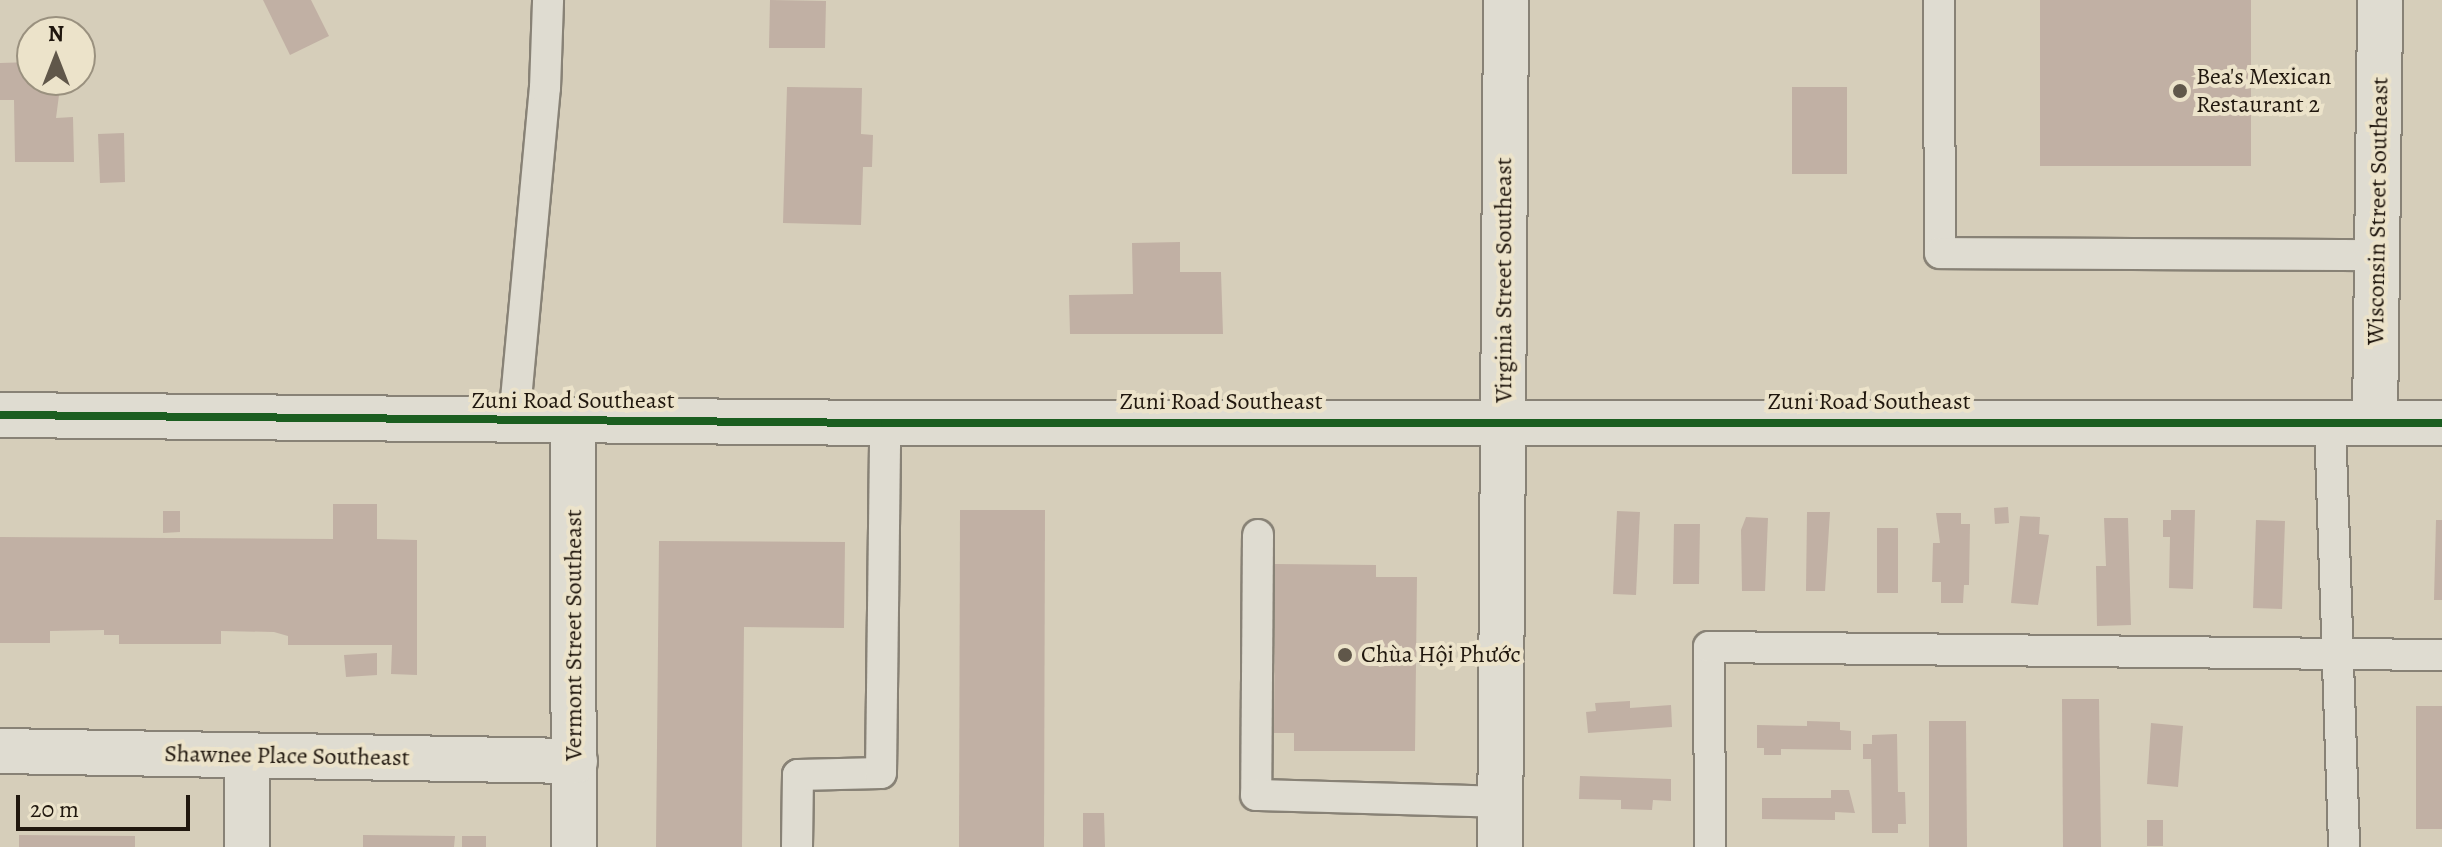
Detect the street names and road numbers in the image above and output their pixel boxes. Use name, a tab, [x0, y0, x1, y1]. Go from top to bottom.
street label: Wisconsin Street Southeast	[2361, 77, 2395, 345]
street label: Virginia Street Southeast	[1490, 157, 1518, 403]
street label: Zuni Road Southeast	[471, 387, 675, 415]
street label: Zuni Road Southeast	[1119, 388, 1323, 416]
street label: Zuni Road Southeast	[1767, 388, 1971, 416]
street label: Vermont Street Southeast	[560, 509, 588, 761]
street label: Shawnee Place Southeast	[164, 739, 410, 773]

